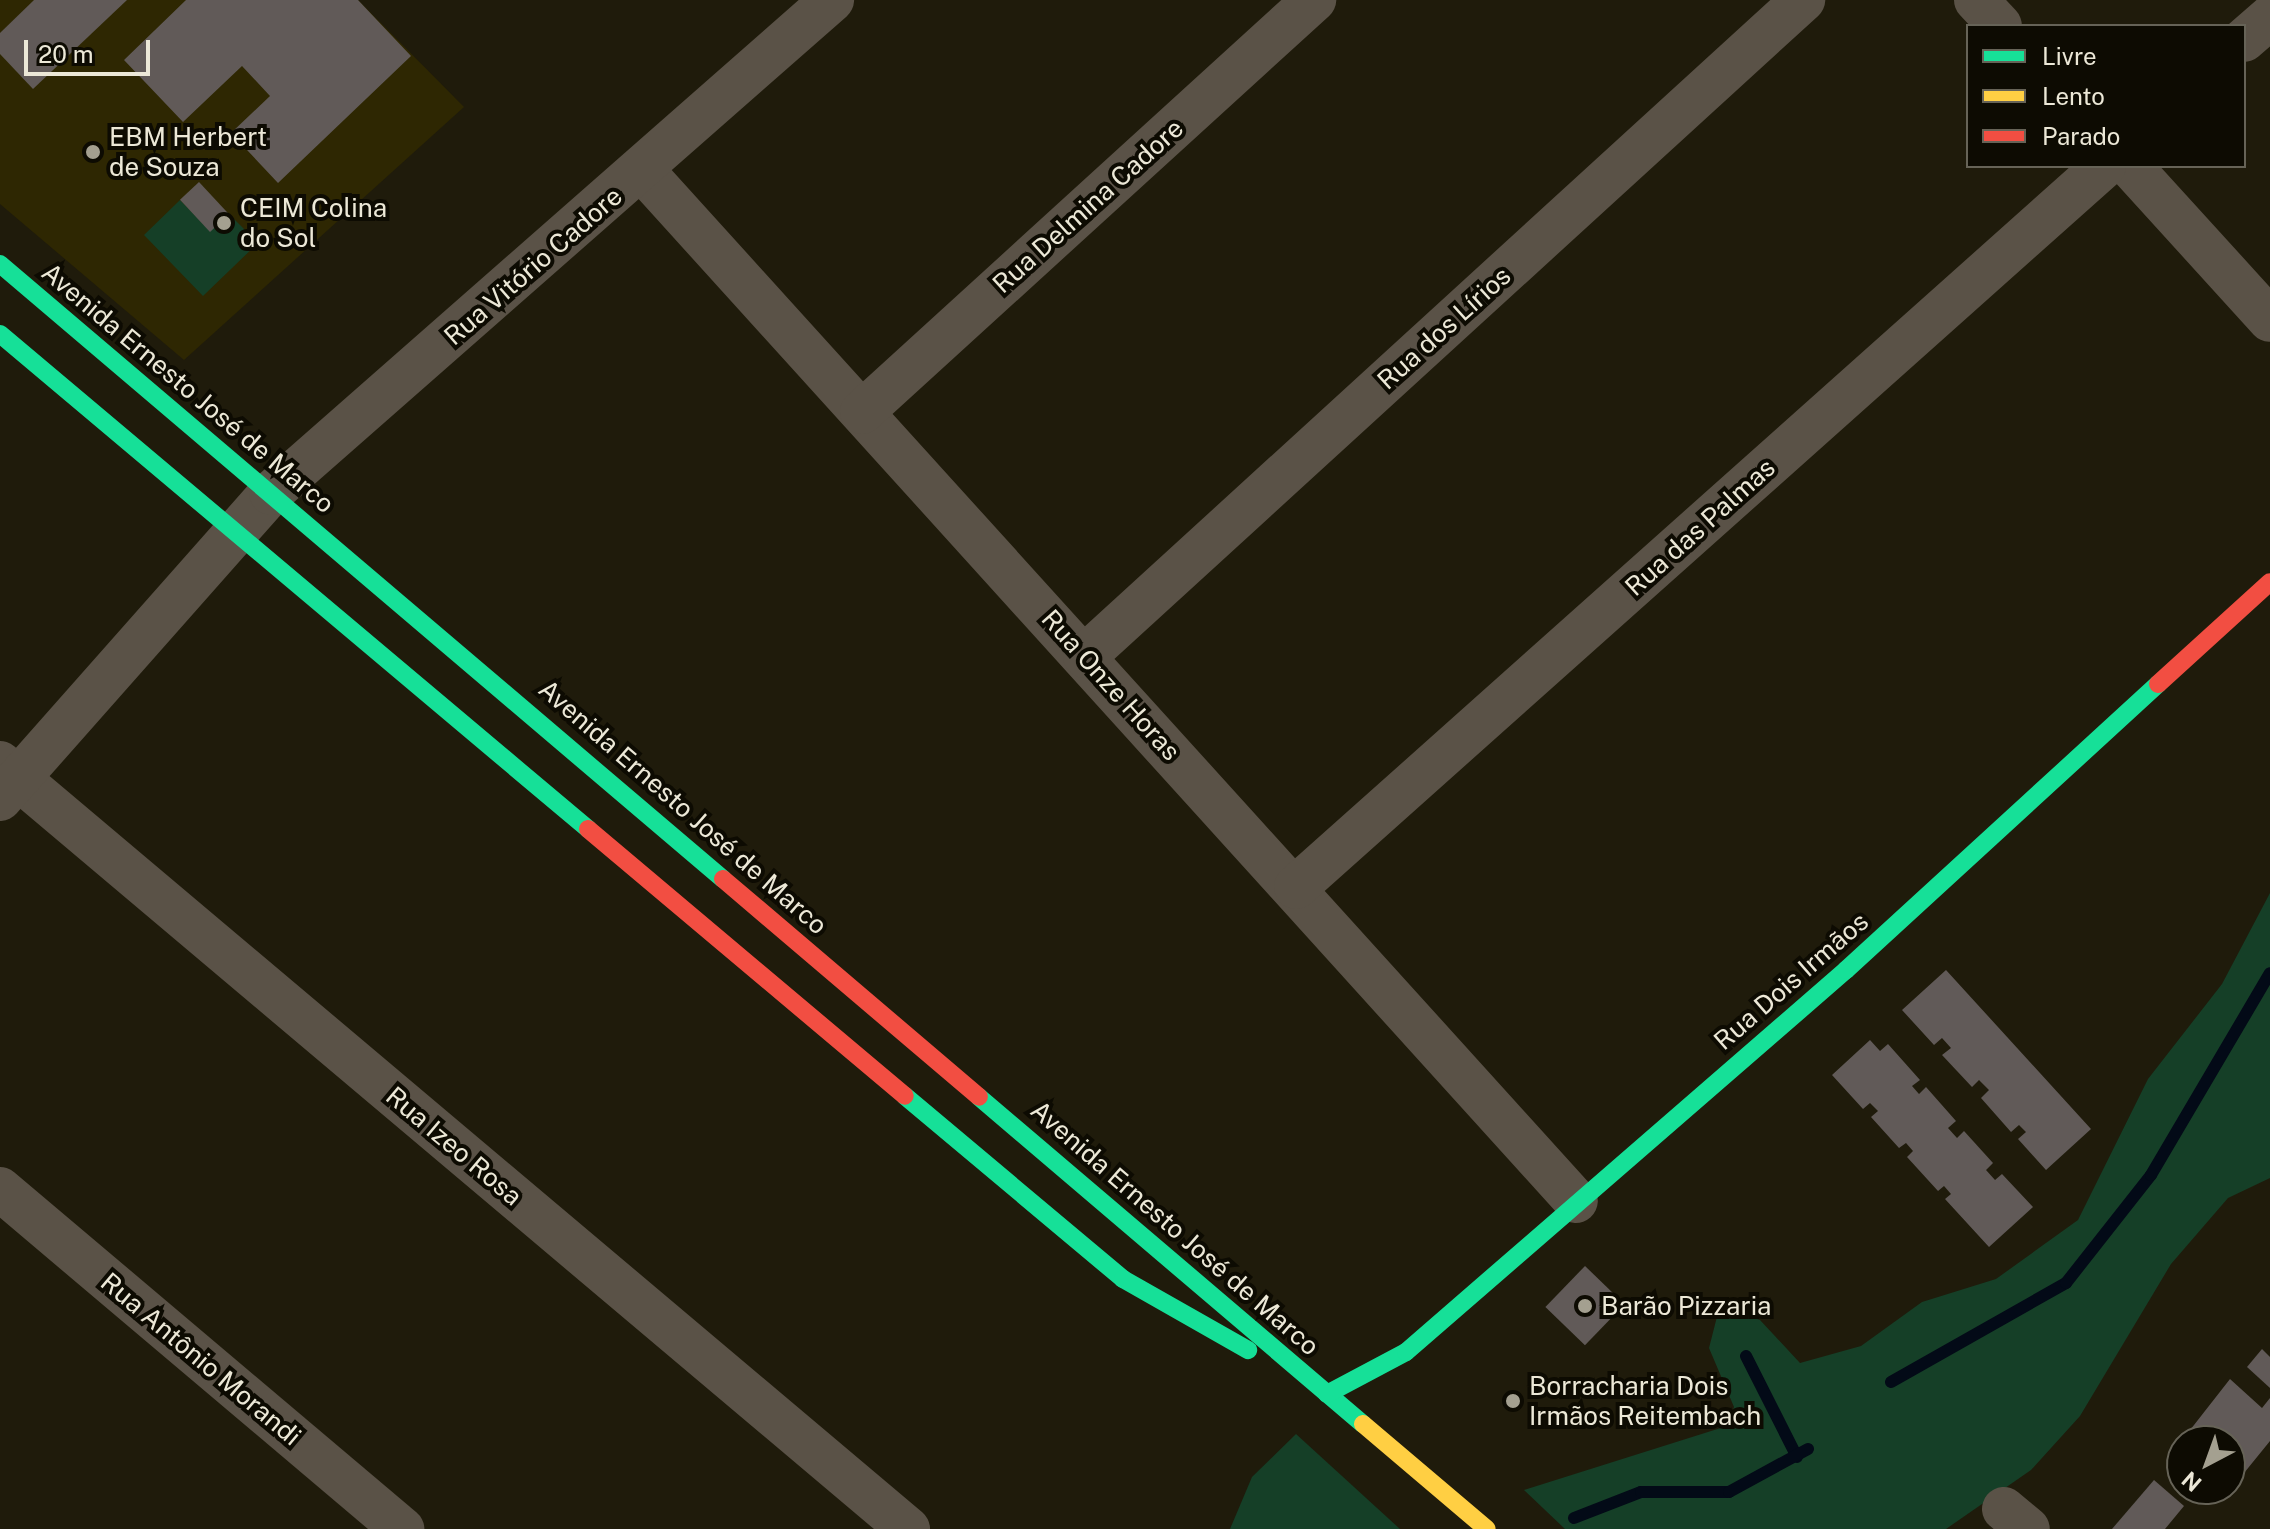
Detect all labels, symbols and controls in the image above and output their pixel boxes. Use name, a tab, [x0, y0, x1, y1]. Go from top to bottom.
scale bar	[28, 24, 154, 74]
legend	[1966, 24, 2246, 168]
text: 20 m	[38, 40, 94, 68]
text: Livre	[2042, 42, 2097, 70]
text: Lento	[2042, 82, 2105, 110]
street label: Rua Delmina Cadore	[986, 112, 1190, 300]
place label: EBM Herbert de Souza	[109, 121, 267, 182]
text: Parado	[2042, 122, 2120, 150]
marker: EBM Herbert de Souza	[84, 143, 102, 161]
street label: Rua Vitório Cadore	[437, 180, 629, 352]
place label: CEIM Colina do Sol	[240, 192, 387, 254]
marker: CEIM Colina do Sol	[215, 214, 233, 232]
street label: Avenida Ernesto José de Marco	[35, 256, 341, 520]
street label: Rua dos Lírios	[1371, 260, 1517, 396]
street label: Rua das Palmas	[1619, 452, 1781, 602]
street label: Rua Onze Horas	[1035, 603, 1187, 767]
street label: Avenida Ernesto José de Marco	[532, 673, 834, 941]
street label: Rua Dois Irmãos	[1708, 906, 1874, 1056]
street label: Rua Izeo Rosa	[380, 1080, 528, 1212]
street label: Avenida Ernesto José de Marco	[1024, 1094, 1326, 1362]
street label: Rua Antônio Morandi	[95, 1266, 307, 1452]
place label: Barão Pizzaria	[1601, 1290, 1772, 1322]
marker: Barão Pizzaria	[1576, 1297, 1594, 1315]
place label: Borracharia Dois Irmãos Reitembach	[1529, 1370, 1761, 1432]
marker: Borracharia Dois Irmãos Reitembach	[1504, 1392, 1522, 1410]
north arrow	[2166, 1425, 2246, 1505]
text: N	[2177, 1466, 2207, 1497]

